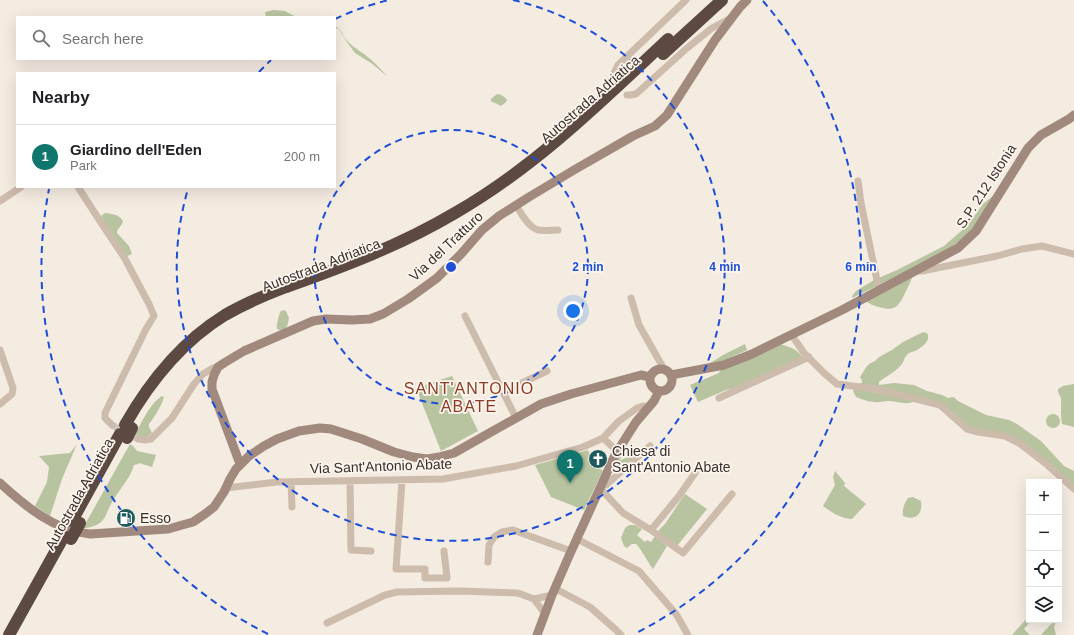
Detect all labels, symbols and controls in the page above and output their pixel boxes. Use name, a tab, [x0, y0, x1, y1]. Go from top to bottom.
search box	[16, 16, 336, 60]
icon: search	[30, 27, 52, 49]
text: Search here	[62, 30, 144, 47]
street label: Autostrada Adriatica	[537, 52, 643, 146]
text: Nearby	[32, 88, 90, 107]
text: Giardino dell'Eden	[70, 141, 202, 158]
street label: S.P. 212 Istonia	[953, 141, 1019, 231]
text: 1	[41, 149, 49, 164]
text: 200 m	[284, 149, 320, 164]
text: Park	[70, 158, 97, 173]
street label: Via del Tratturo	[406, 208, 486, 284]
street label: Autostrada Adriatica	[260, 235, 383, 295]
centre of rings	[444, 260, 458, 274]
text: 2 min	[572, 260, 604, 274]
text: 4 min	[709, 260, 741, 274]
text: 6 min	[845, 260, 877, 274]
your location	[563, 301, 583, 321]
district label: SANT'ANTONIO ABATE	[404, 380, 534, 415]
street label: Autostrada Adriatica	[42, 435, 116, 553]
place label: Chiesa di Sant'Antonio Abate	[612, 443, 731, 475]
church icon: Chiesa di Sant'Antonio Abate	[587, 448, 609, 470]
pin: 1	[557, 450, 583, 483]
street label: Via Sant'Antonio Abate	[309, 456, 453, 476]
map controls	[1026, 479, 1062, 623]
button: +	[1026, 479, 1062, 515]
fuel station icon: Esso	[115, 507, 137, 529]
place label: Esso	[140, 510, 171, 526]
button: −	[1026, 515, 1062, 551]
button: locate	[1026, 551, 1062, 587]
button: layers	[1026, 587, 1062, 623]

